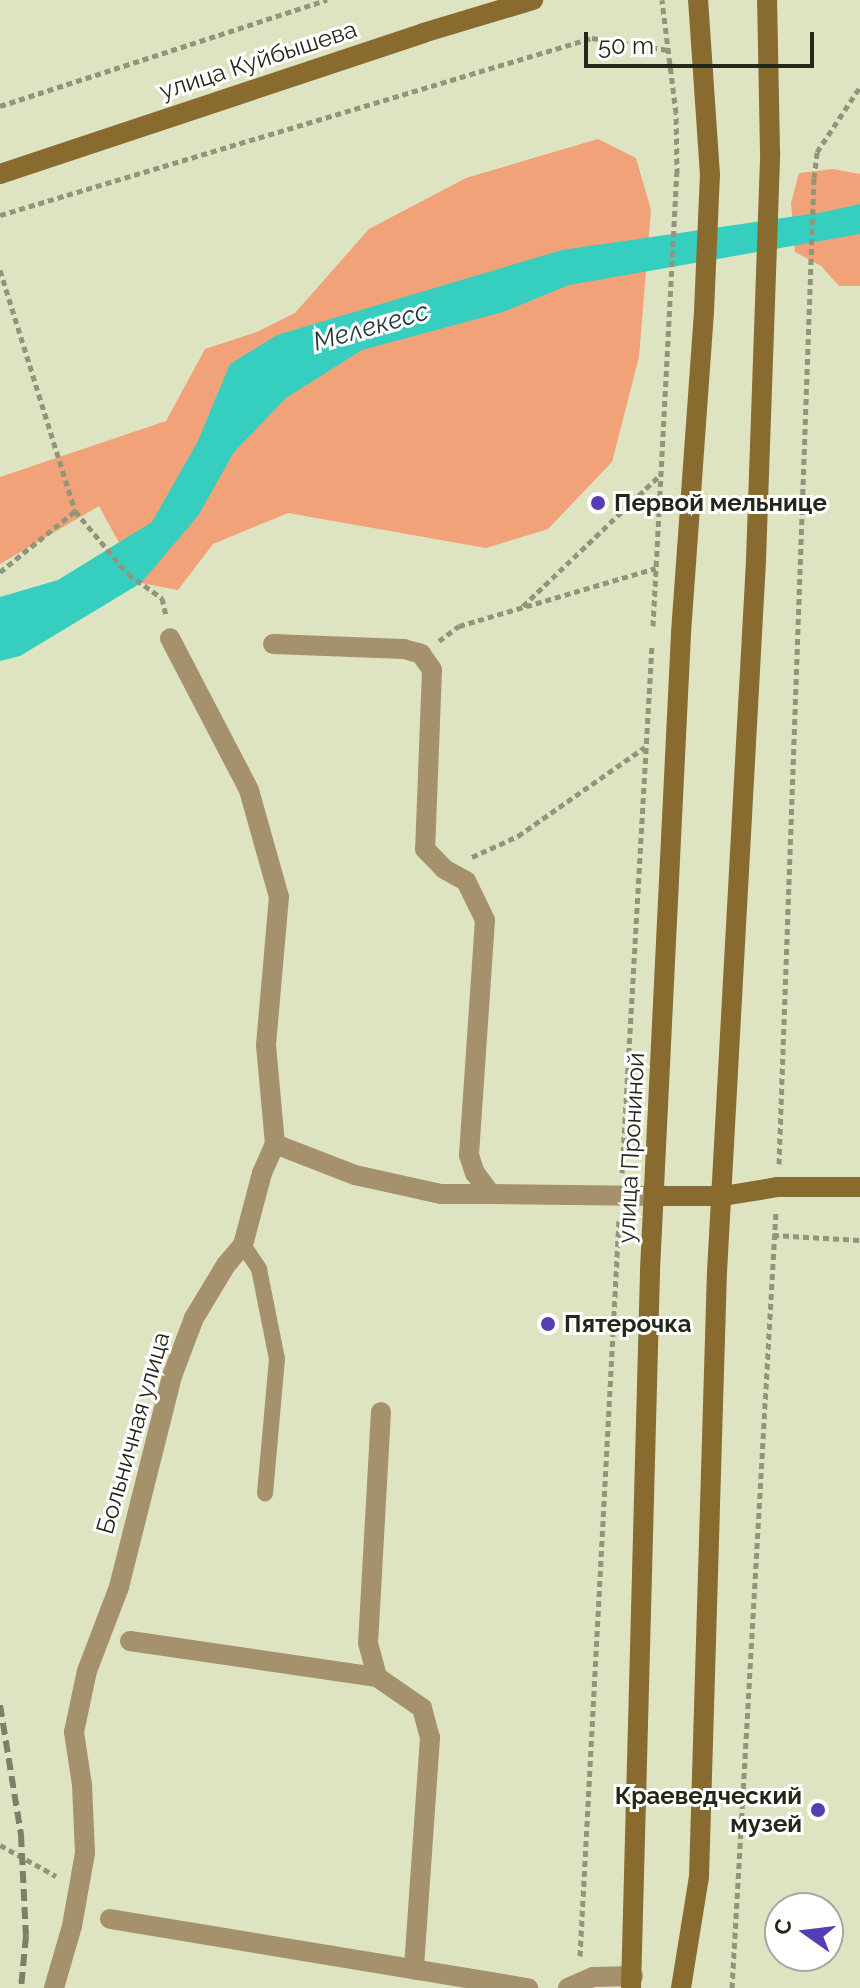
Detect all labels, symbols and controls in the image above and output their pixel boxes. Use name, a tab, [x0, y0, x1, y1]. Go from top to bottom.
street label: улица Куйбышева	[156, 15, 360, 105]
scale bar	[588, 16, 818, 66]
text: 50 m	[598, 31, 654, 60]
water label: Мелекесс	[310, 296, 432, 358]
place label: Первой мельнице	[614, 489, 827, 517]
marker: Первой мельнице	[589, 494, 607, 512]
street label: улица Прониной	[612, 1052, 650, 1244]
place label: Пятерочка	[564, 1310, 691, 1338]
marker: Пятерочка	[539, 1315, 557, 1333]
street label: Больничная улица	[90, 1328, 176, 1538]
place label: Краеведческий музей	[615, 1782, 802, 1838]
marker: Краеведческий музей	[809, 1801, 827, 1819]
north arrow	[764, 1892, 844, 1972]
text: С	[768, 1916, 797, 1937]

